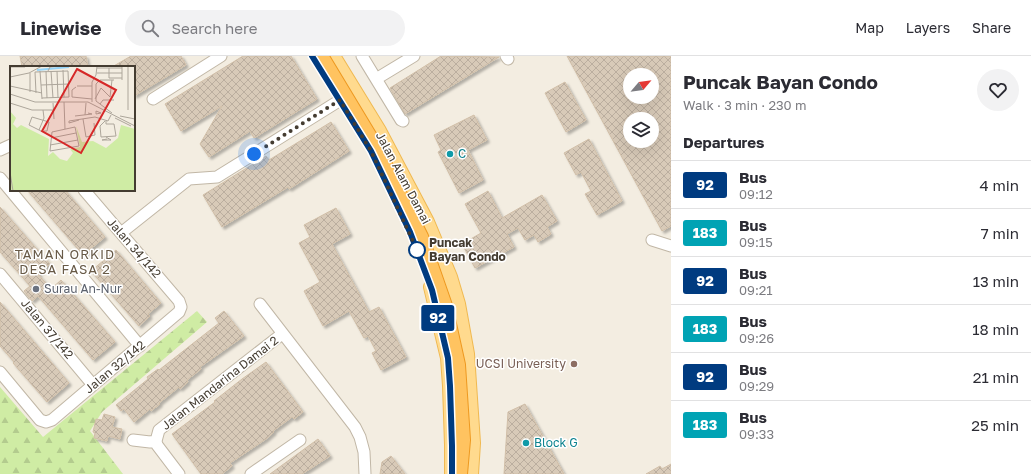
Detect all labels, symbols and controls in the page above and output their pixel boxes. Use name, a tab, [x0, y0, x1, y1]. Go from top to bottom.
search box	[125, 10, 405, 46]
text: Linewise	[20, 16, 101, 39]
icon: search	[139, 17, 161, 39]
text: Search here	[171, 19, 257, 37]
text: Map	[855, 19, 884, 36]
text: Layers	[906, 19, 950, 36]
text: Share	[972, 19, 1011, 36]
inset map	[10, 66, 135, 191]
north arrow	[623, 68, 659, 104]
map controls	[623, 68, 659, 148]
button: heart	[977, 69, 1019, 111]
text: Puncak Bayan Condo	[683, 70, 878, 93]
text: Walk · 3 min · 230 m	[683, 97, 806, 113]
button: layers	[623, 112, 659, 148]
street label: Jalan Alam Damai	[373, 129, 434, 226]
text: Departures	[683, 133, 764, 151]
your location	[244, 144, 264, 164]
place label: C	[458, 146, 466, 161]
marker: C	[445, 149, 455, 159]
text: Bus	[739, 168, 767, 186]
text: 92	[696, 176, 714, 193]
text: 4 min	[980, 176, 1019, 194]
text: 09:12	[739, 186, 773, 202]
street label: Jalan 34/142	[104, 215, 165, 281]
text: Bus	[739, 216, 767, 234]
text: 183	[693, 224, 717, 241]
text: 7 min	[981, 224, 1019, 242]
text: 09:15	[739, 234, 773, 250]
place label: Puncak Bayan Condo	[429, 235, 506, 264]
marker: Puncak Bayan Condo	[408, 241, 426, 259]
district label: TAMAN ORKID DESA FASA 2	[15, 246, 115, 277]
text: Bus	[739, 264, 767, 282]
text: 92	[696, 272, 714, 289]
text: 13 min	[973, 272, 1019, 290]
place label: Surau An-Nur	[44, 281, 122, 296]
text: 09:21	[739, 282, 773, 298]
marker: Surau An-Nur	[31, 284, 41, 294]
street label: Jalan 37/142	[18, 296, 77, 362]
line badge: 92	[420, 305, 456, 331]
text: 92	[429, 309, 447, 326]
text: Bus	[739, 312, 767, 330]
text: 183	[693, 320, 717, 337]
text: 18 min	[972, 320, 1019, 338]
text: 09:26	[739, 330, 774, 346]
street label: Jalan Mandarina Damai 2	[158, 332, 281, 433]
street label: Jalan 32/142	[81, 337, 148, 396]
place label: UCSI University	[476, 356, 566, 371]
marker: UCSI University	[569, 359, 579, 369]
text: Bus	[739, 360, 767, 378]
text: 92	[696, 368, 714, 385]
text: 21 min	[973, 368, 1019, 386]
text: 09:29	[739, 378, 774, 394]
text: Bus	[739, 408, 767, 426]
text: 183	[693, 416, 717, 433]
text: 25 min	[971, 416, 1019, 434]
text: 09:33	[739, 426, 774, 442]
place label: Block G	[534, 435, 578, 450]
marker: Block G	[521, 438, 531, 448]

